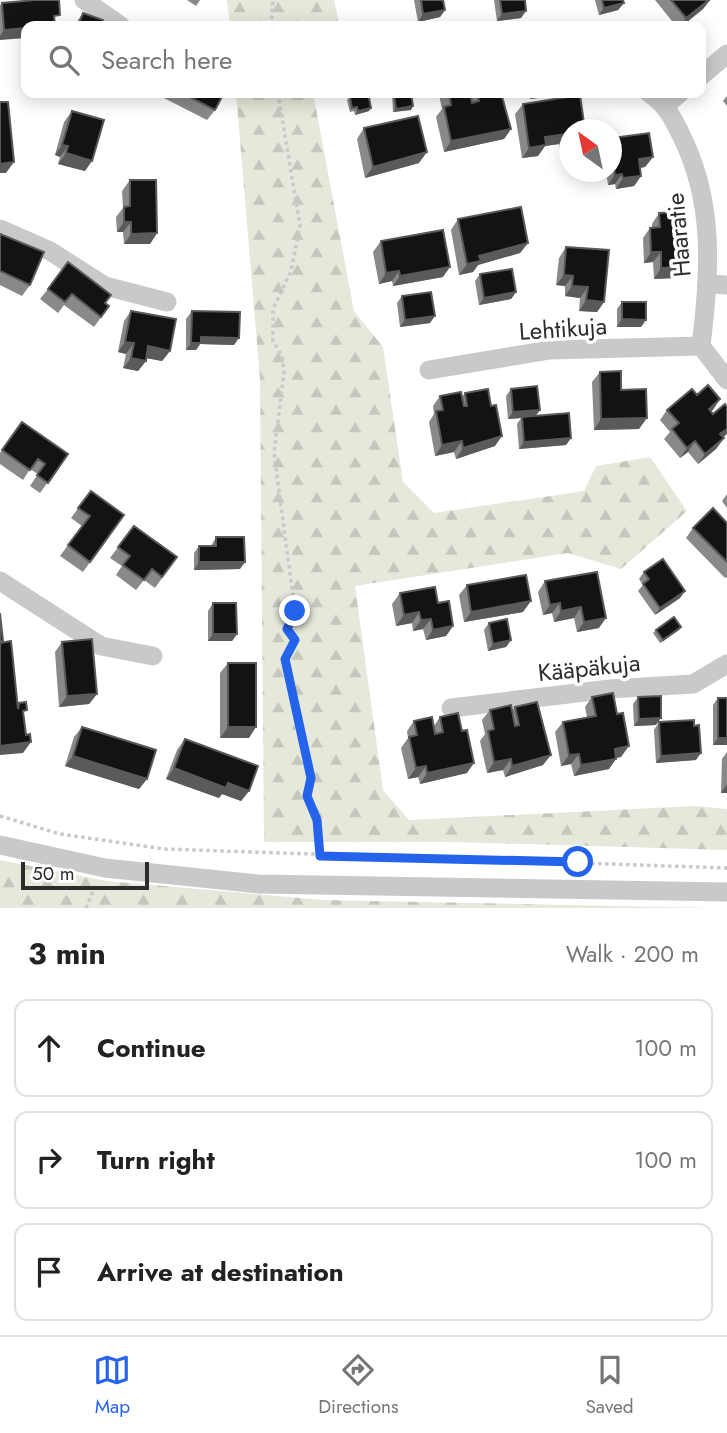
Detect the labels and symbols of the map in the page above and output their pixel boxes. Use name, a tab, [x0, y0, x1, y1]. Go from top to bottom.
north arrow	[559, 119, 622, 182]
street label: Haaratie	[657, 191, 700, 279]
street label: Lehtikuja	[518, 308, 608, 349]
route end	[279, 595, 310, 626]
street label: Kääpäkuja	[536, 645, 642, 690]
route start	[562, 846, 593, 877]
scale bar	[21, 859, 149, 891]

